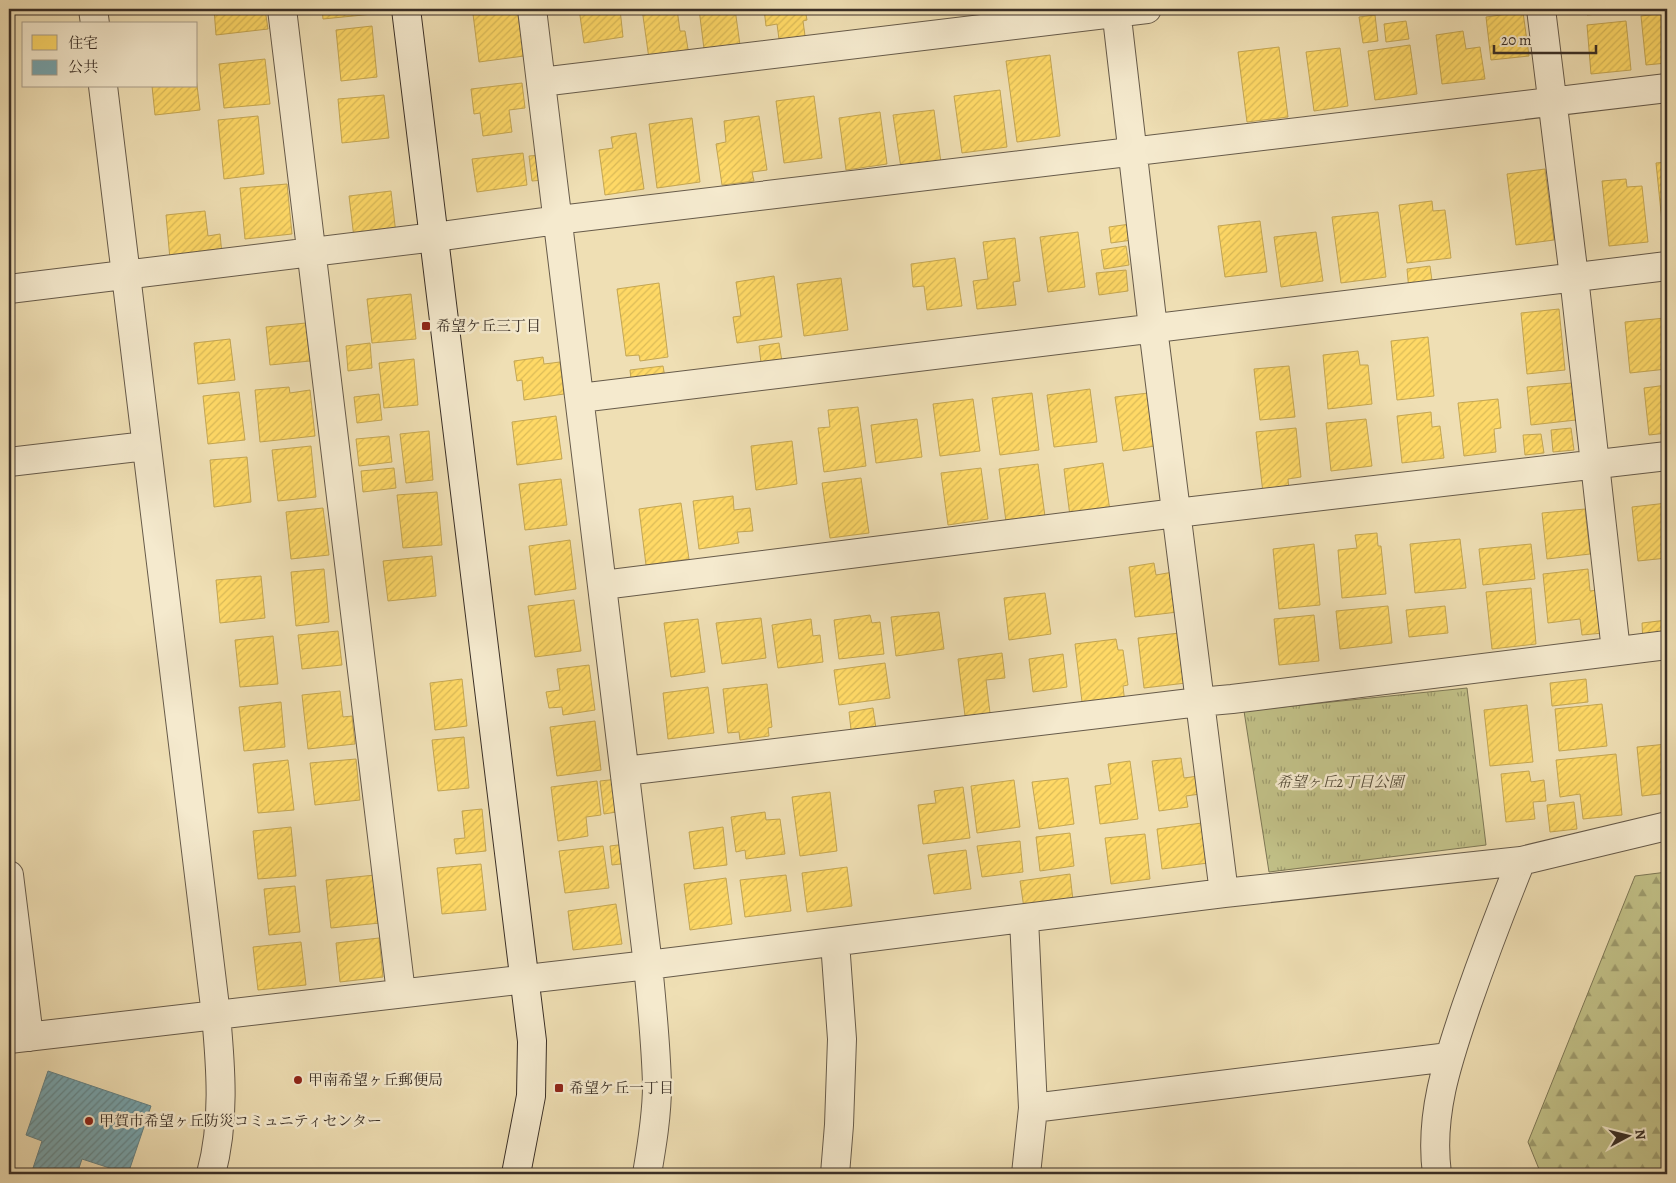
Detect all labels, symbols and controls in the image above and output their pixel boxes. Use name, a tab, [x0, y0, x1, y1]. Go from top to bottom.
legend	[22, 22, 198, 88]
scale bar	[1494, 22, 1596, 54]
text: 20 m	[1501, 30, 1532, 50]
text: 住宅	[68, 33, 98, 53]
text: 公共	[68, 57, 98, 77]
place label: 希望ケ丘三丁目	[436, 316, 541, 336]
marker: 希望ケ丘三丁目	[420, 320, 432, 332]
park label: 希望ヶ丘2丁目公園	[1277, 772, 1406, 792]
place label: 甲南希望ヶ丘郵便局	[308, 1070, 443, 1090]
marker: 甲南希望ヶ丘郵便局	[292, 1074, 304, 1086]
place label: 希望ケ丘一丁目	[569, 1078, 674, 1098]
marker: 希望ケ丘一丁目	[553, 1082, 565, 1094]
north arrow	[1604, 1110, 1654, 1160]
place label: 甲賀市希望ヶ丘防災コミュニティセンター	[99, 1111, 382, 1131]
marker: 甲賀市希望ヶ丘防災コミュニティセンター	[83, 1115, 95, 1127]
text: N	[1630, 1128, 1650, 1141]

